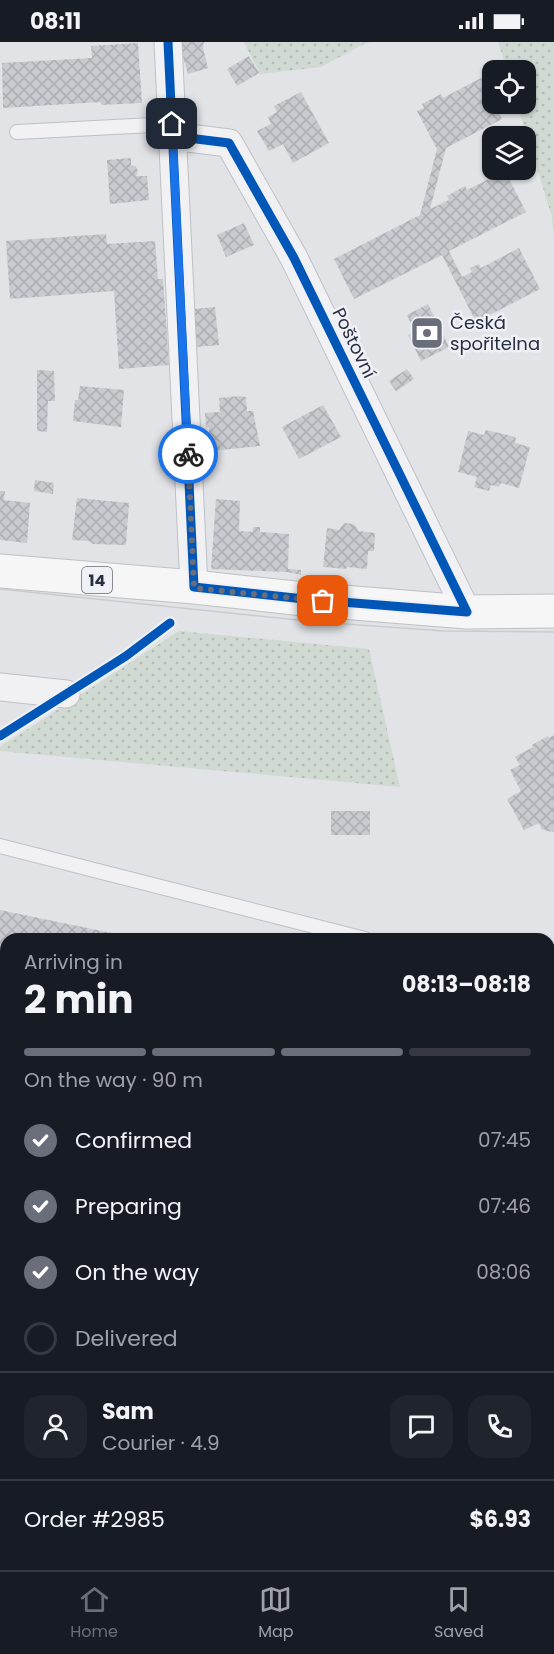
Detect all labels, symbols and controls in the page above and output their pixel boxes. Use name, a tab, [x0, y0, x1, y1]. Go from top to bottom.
text: 08:11	[30, 6, 81, 37]
map controls	[482, 60, 536, 180]
button: locate	[482, 60, 536, 114]
pin	[146, 98, 197, 149]
icon: home	[155, 107, 188, 140]
button: layers	[482, 126, 536, 180]
street label: Poštovní	[327, 303, 382, 382]
place label: Česká spořitelna	[450, 310, 540, 356]
bank icon: Česká spořitelna	[409, 315, 445, 351]
courier	[158, 424, 218, 484]
icon: bike	[172, 438, 205, 471]
road number: 14	[82, 567, 112, 593]
pin	[297, 575, 348, 626]
icon: bag	[306, 584, 339, 617]
text: Arriving in	[24, 948, 123, 976]
text: 08:13–08:18	[402, 969, 531, 1000]
text: 2 min	[24, 972, 134, 1027]
text: On the way · 90 m	[24, 1066, 203, 1094]
icon: check	[24, 1124, 57, 1157]
text: Confirmed	[75, 1125, 192, 1156]
text: 07:45	[478, 1126, 531, 1154]
icon: check	[24, 1190, 57, 1223]
text: Preparing	[75, 1191, 182, 1222]
text: 07:46	[478, 1192, 531, 1220]
icon: check	[24, 1256, 57, 1289]
text: On the way	[75, 1257, 199, 1288]
text: 08:06	[476, 1258, 531, 1286]
text: Delivered	[75, 1323, 178, 1354]
button: person	[24, 1395, 87, 1458]
button: chat	[390, 1395, 453, 1458]
button: phone	[468, 1395, 531, 1458]
text: Sam	[102, 1396, 154, 1427]
text: Courier · 4.9	[102, 1429, 220, 1457]
text: Order #2985	[24, 1504, 165, 1535]
text: $6.93	[469, 1504, 531, 1535]
tab: Home	[70, 1583, 118, 1644]
tab: Map	[258, 1583, 294, 1644]
tab: Saved	[434, 1583, 484, 1644]

